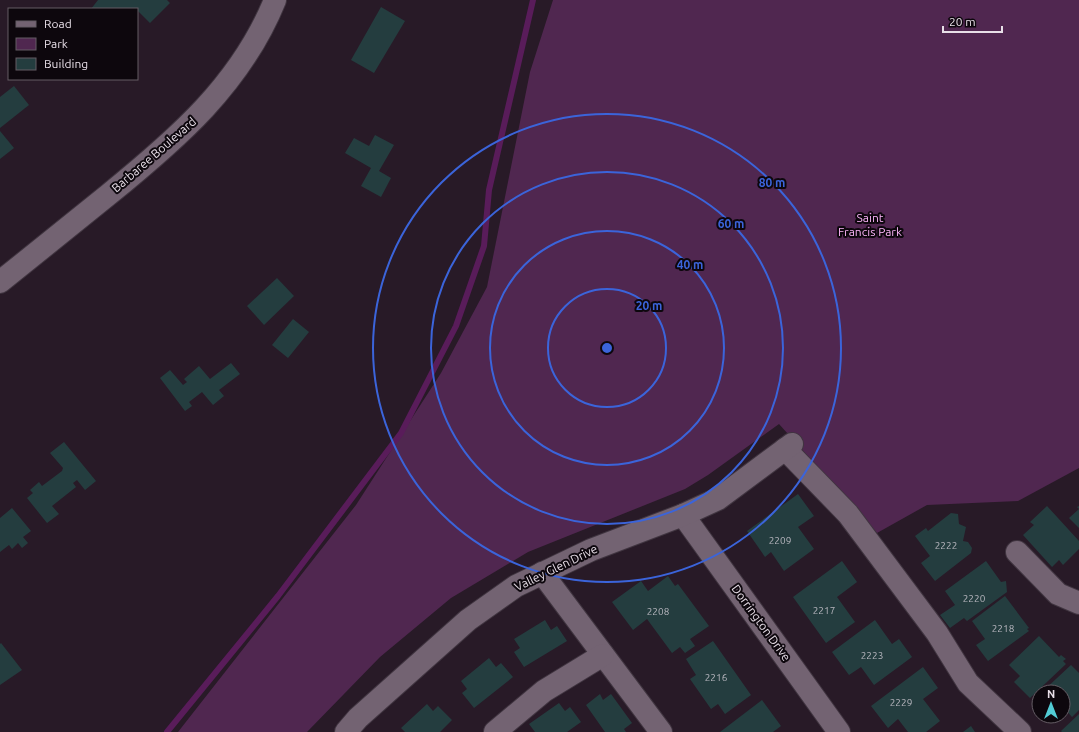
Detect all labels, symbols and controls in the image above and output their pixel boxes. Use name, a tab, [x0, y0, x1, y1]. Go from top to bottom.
legend	[8, 8, 138, 80]
scale bar	[943, 8, 1002, 34]
text: 20 m	[949, 15, 976, 28]
text: Road	[44, 17, 72, 30]
text: Park	[44, 37, 68, 50]
text: Building	[44, 57, 88, 70]
street label: Barbaree Boulevard	[109, 115, 198, 195]
text: 80 m	[759, 176, 785, 189]
park label: Saint Francis Park	[838, 211, 902, 238]
text: 60 m	[718, 217, 744, 230]
text: 40 m	[677, 258, 703, 271]
text: 20 m	[636, 299, 662, 312]
centre of rings	[600, 341, 614, 355]
house number: 2209	[769, 535, 791, 546]
house number: 2222	[935, 540, 957, 551]
street label: Valley Glen Drive	[512, 542, 599, 593]
street label: Dorrington Drive	[729, 582, 793, 663]
house number: 2220	[963, 593, 986, 604]
house number: 2217	[813, 605, 835, 616]
house number: 2208	[647, 606, 670, 617]
house number: 2218	[992, 623, 1015, 634]
house number: 2223	[861, 650, 883, 661]
house number: 2216	[705, 672, 728, 683]
north arrow	[1031, 684, 1071, 724]
text: N	[1047, 688, 1055, 700]
house number: 2229	[890, 697, 912, 708]

